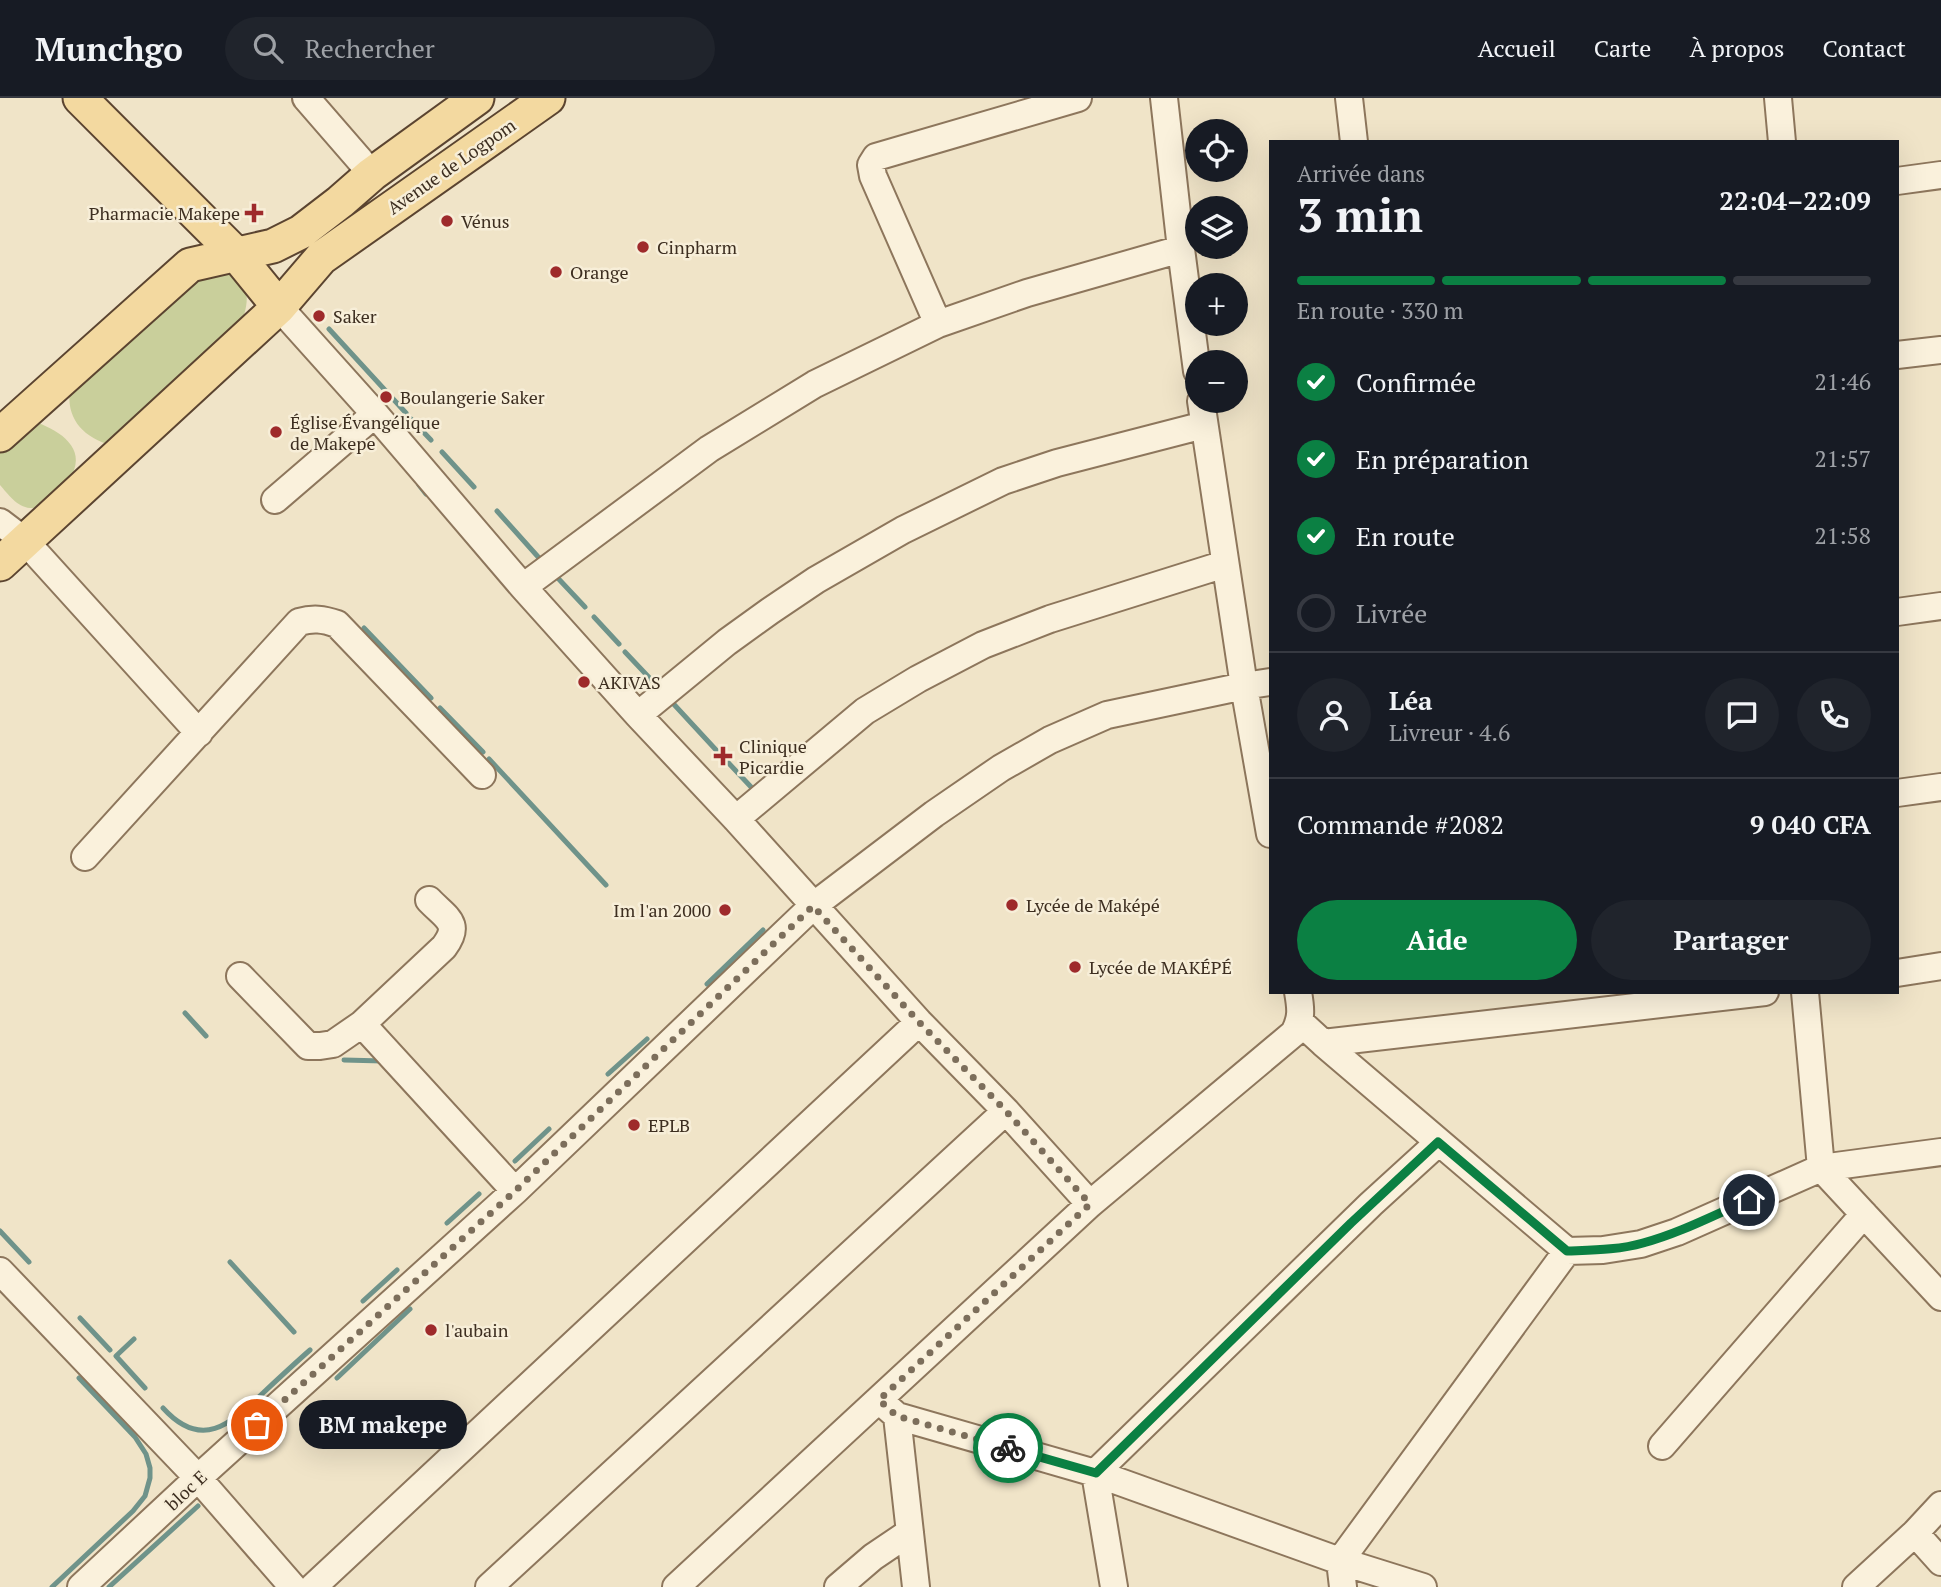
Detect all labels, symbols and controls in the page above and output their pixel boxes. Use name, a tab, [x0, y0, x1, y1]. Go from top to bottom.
search box	[225, 17, 715, 80]
text: Munchgo	[35, 27, 183, 70]
icon: search	[249, 29, 287, 67]
text: Rechercher	[305, 31, 435, 65]
text: Accueil	[1478, 32, 1556, 64]
text: Carte	[1594, 32, 1651, 64]
text: À propos	[1689, 32, 1785, 64]
text: Contact	[1823, 32, 1906, 64]
street label: Avenue de Logpom	[382, 112, 520, 219]
map controls	[1185, 119, 1248, 413]
button: locate	[1185, 119, 1248, 182]
text: Arrivée dans	[1297, 158, 1425, 189]
text: 22:04–22:09	[1719, 183, 1871, 217]
text: 3 min	[1297, 184, 1423, 245]
button: layers	[1185, 196, 1248, 259]
place label: Pharmacie Makepe	[89, 201, 240, 225]
marker: Pharmacie Makepe	[246, 205, 262, 221]
place label: Vénus	[461, 209, 510, 233]
marker: Vénus	[439, 213, 455, 229]
place label: Cinpharm	[657, 235, 737, 259]
marker: Cinpharm	[635, 239, 651, 255]
place label: Orange	[570, 260, 629, 284]
marker: Orange	[548, 264, 564, 280]
button: +	[1185, 273, 1248, 336]
text: En route · 330 m	[1297, 295, 1463, 326]
place label: Saker	[333, 304, 377, 328]
marker: Saker	[311, 308, 327, 324]
button: −	[1185, 350, 1248, 413]
icon: check	[1297, 363, 1335, 401]
text: Confirmée	[1356, 365, 1476, 399]
text: 21:46	[1814, 366, 1871, 397]
place label: Boulangerie Saker	[400, 385, 545, 409]
marker: Boulangerie Saker	[378, 389, 394, 405]
place label: Église Évangélique de Makepe	[290, 410, 440, 455]
marker: Église Évangélique de Makepe	[268, 424, 284, 440]
icon: check	[1297, 440, 1335, 478]
text: En préparation	[1356, 442, 1529, 476]
text: 21:57	[1814, 443, 1871, 474]
icon: check	[1297, 517, 1335, 555]
text: En route	[1356, 519, 1455, 553]
text: 21:58	[1814, 520, 1871, 551]
text: Livrée	[1356, 596, 1427, 630]
place label: AKIVAS	[598, 670, 661, 694]
marker: AKIVAS	[576, 674, 592, 690]
button: person	[1297, 678, 1371, 752]
button: chat	[1705, 678, 1779, 752]
button: phone	[1797, 678, 1871, 752]
text: Léa	[1389, 683, 1433, 717]
text: Livreur · 4.6	[1389, 717, 1510, 748]
place label: Clinique Picardie	[739, 734, 807, 779]
marker: Clinique Picardie	[713, 746, 733, 766]
text: Commande #2082	[1297, 807, 1504, 841]
text: 9 040 CFA	[1750, 807, 1871, 841]
place label: Lycée de Maképé	[1026, 893, 1160, 917]
marker: Lycée de Maképé	[1004, 897, 1020, 913]
place label: Im l'an 2000	[613, 898, 711, 922]
button: Aide	[1297, 900, 1577, 980]
button: Partager	[1591, 900, 1871, 980]
marker: Im l'an 2000	[717, 902, 733, 918]
place label: Lycée de MAKÉPÉ	[1089, 955, 1232, 979]
marker: Lycée de MAKÉPÉ	[1067, 959, 1083, 975]
place label: EPLB	[648, 1113, 690, 1137]
marker: EPLB	[626, 1117, 642, 1133]
pin	[1719, 1170, 1779, 1230]
icon: home	[1730, 1181, 1768, 1219]
place label: l'aubain	[445, 1318, 509, 1342]
marker: l'aubain	[423, 1322, 439, 1338]
pin	[227, 1395, 287, 1455]
callout: BM makepe	[299, 1400, 467, 1450]
icon: bag	[238, 1406, 276, 1444]
text: BM makepe	[319, 1409, 447, 1440]
courier	[973, 1413, 1043, 1483]
icon: bike	[989, 1429, 1027, 1467]
street label: bloc E	[160, 1465, 212, 1515]

